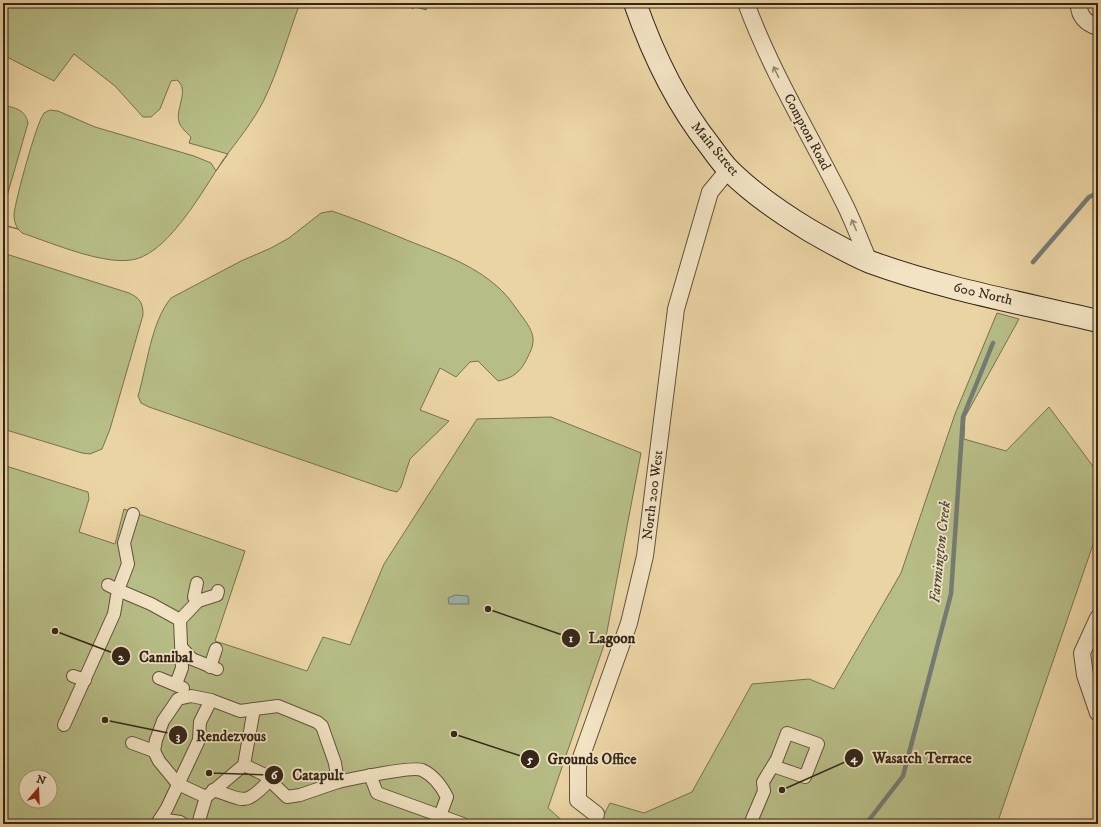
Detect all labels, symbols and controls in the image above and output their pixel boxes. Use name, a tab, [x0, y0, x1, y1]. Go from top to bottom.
one-way arrow	[772, 66, 779, 78]
street label: Compton Road	[779, 91, 835, 173]
street label: Main Street	[687, 118, 743, 180]
one-way arrow	[850, 220, 857, 232]
street label: 600 North	[952, 278, 1015, 310]
street label: North 200 West	[639, 449, 667, 541]
water label: Farmington Creek	[925, 499, 955, 604]
callout: Lagoon	[561, 625, 643, 652]
text: Lagoon	[589, 629, 636, 648]
text: 1	[569, 631, 574, 646]
callout: Cannibal	[111, 643, 200, 670]
text: Cannibal	[139, 648, 193, 667]
text: 2	[118, 650, 125, 665]
callout: Rendezvous	[168, 722, 274, 749]
text: Rendezvous	[196, 727, 266, 746]
text: 3	[176, 729, 181, 744]
callout: Wasatch Terrace	[844, 744, 979, 771]
callout: Grounds Office	[520, 745, 645, 772]
text: Wasatch Terrace	[871, 749, 972, 768]
text: Grounds Office	[547, 750, 637, 769]
text: 4	[850, 751, 859, 766]
text: 5	[526, 752, 533, 767]
callout: Catapult	[264, 761, 352, 788]
text: Catapult	[292, 766, 344, 785]
text: 6	[271, 768, 278, 783]
north arrow	[18, 769, 58, 809]
text: N	[34, 772, 47, 789]

